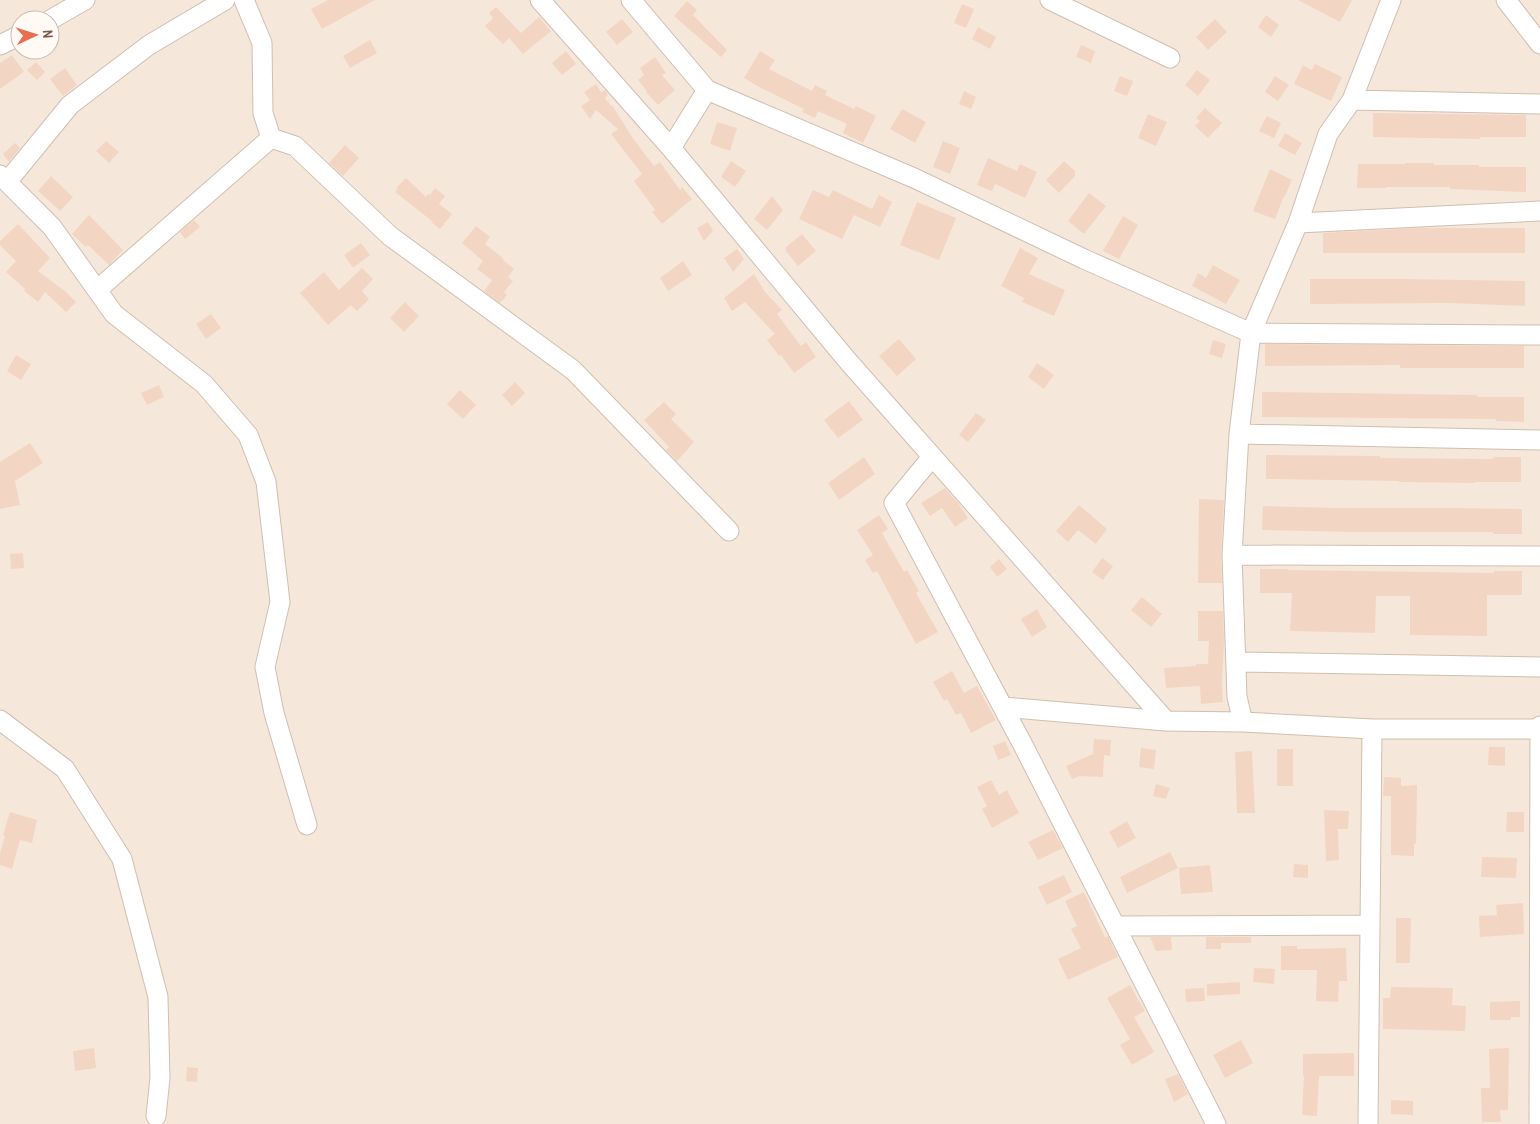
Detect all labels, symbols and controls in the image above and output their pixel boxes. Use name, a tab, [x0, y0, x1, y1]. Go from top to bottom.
north arrow	[10, 10, 60, 60]
text: N	[39, 29, 57, 39]

